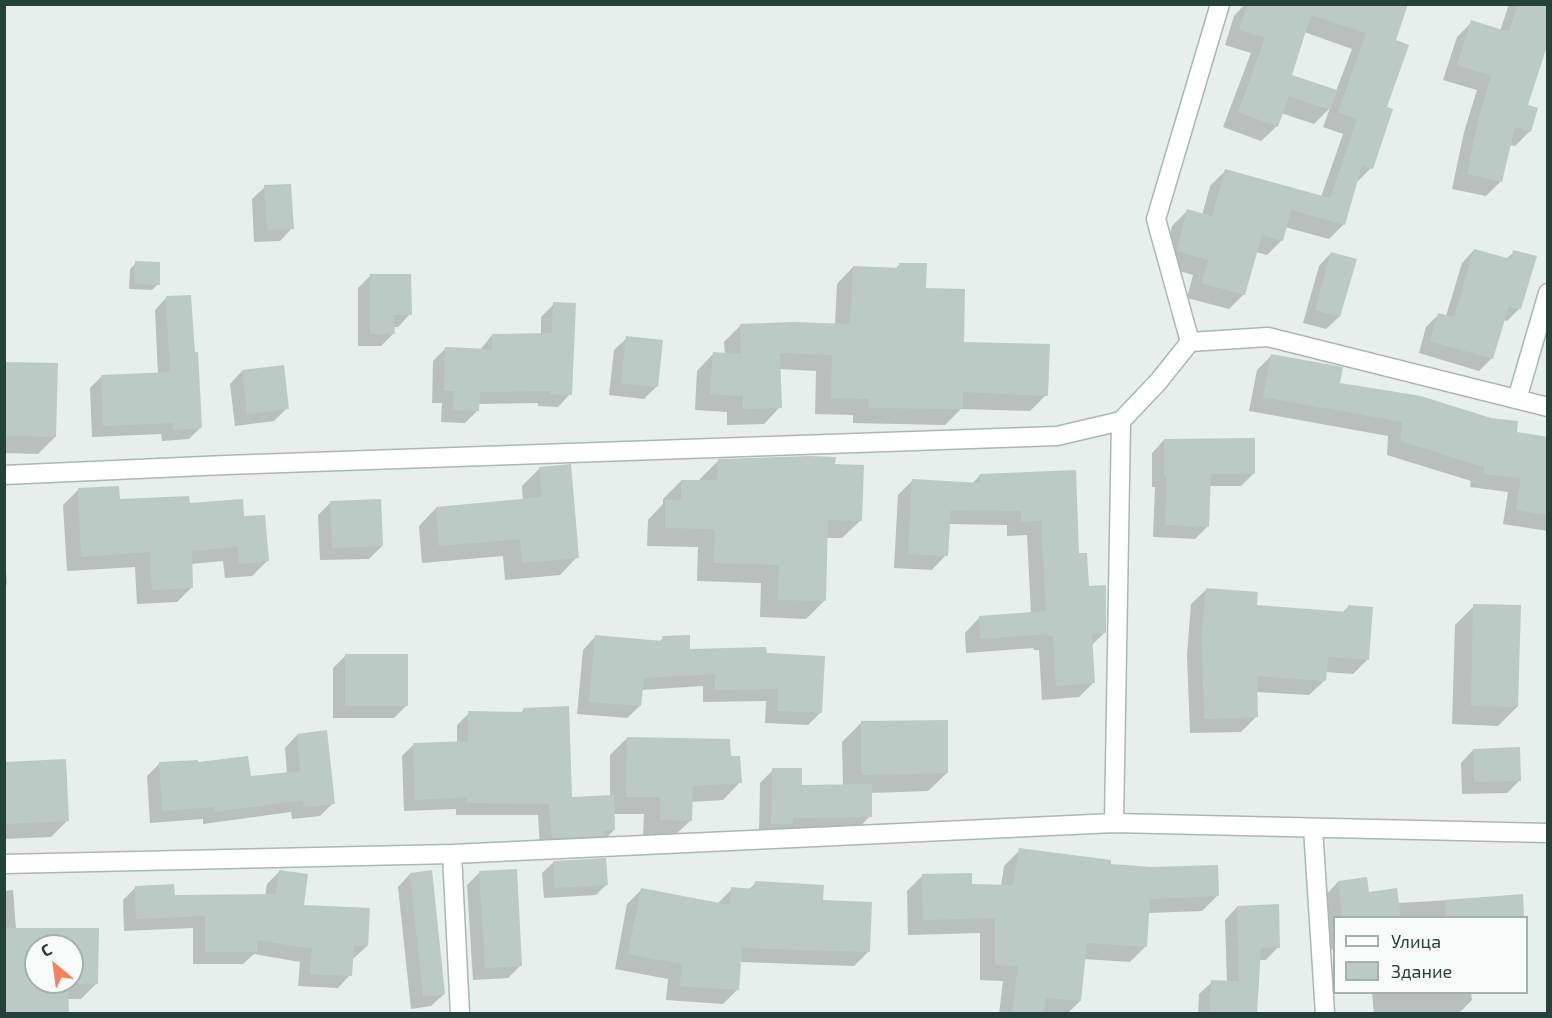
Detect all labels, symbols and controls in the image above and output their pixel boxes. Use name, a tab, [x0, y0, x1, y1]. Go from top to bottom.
legend	[1333, 916, 1528, 994]
text: Улица	[1391, 930, 1441, 952]
north arrow	[24, 934, 84, 994]
text: С	[37, 939, 55, 960]
text: Здание	[1391, 960, 1452, 982]

